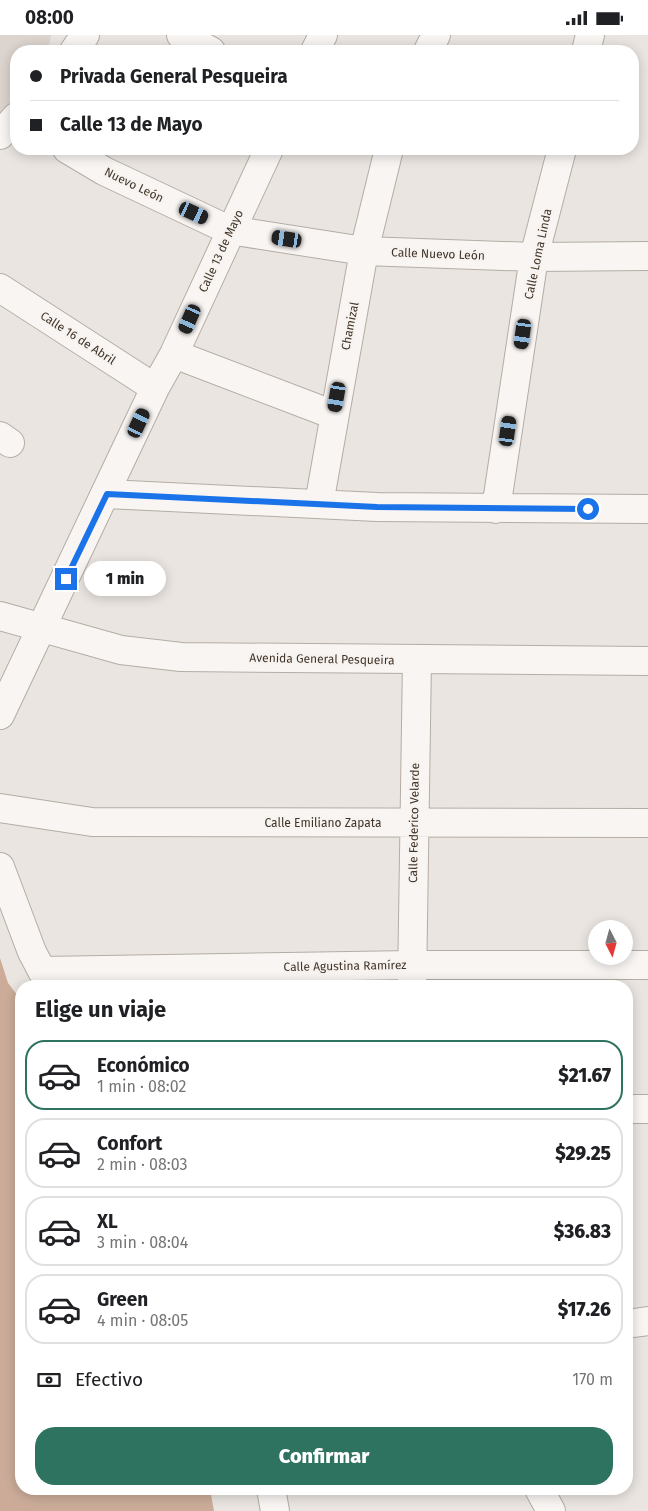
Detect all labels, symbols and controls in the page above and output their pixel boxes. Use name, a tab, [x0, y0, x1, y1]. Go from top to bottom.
text: 08:00	[25, 6, 74, 29]
text: Privada General Pesqueira	[60, 65, 288, 88]
text: Calle 13 de Mayo	[60, 113, 203, 136]
street label: Nuevo León	[102, 165, 166, 205]
car	[177, 200, 210, 226]
street label: Calle 13 de Mayo	[196, 207, 246, 295]
street label: Calle Loma Linda	[522, 207, 554, 301]
car	[271, 229, 302, 249]
street label: Calle Nuevo León	[391, 245, 485, 263]
street label: Chamizal	[338, 300, 362, 351]
car	[177, 302, 202, 336]
street label: Calle 16 de Abril	[38, 308, 119, 368]
car	[513, 318, 532, 350]
car	[327, 381, 346, 413]
car	[125, 406, 152, 440]
car	[498, 415, 517, 447]
route start	[577, 498, 599, 520]
callout: 1 min	[84, 561, 166, 597]
route end	[55, 568, 77, 590]
text: 1 min	[106, 569, 144, 588]
street label: Avenida General Pesqueira	[249, 651, 395, 667]
street label: Calle Federico Velarde	[406, 763, 422, 883]
street label: Calle Emiliano Zapata	[264, 816, 382, 830]
north arrow	[588, 920, 632, 965]
map controls	[588, 920, 633, 965]
street label: Calle Agustina Ramírez	[283, 958, 407, 974]
text: Elige un viaje	[35, 996, 166, 1023]
icon: car	[37, 1053, 82, 1098]
text: Económico	[97, 1054, 190, 1077]
text: $21.67	[558, 1064, 611, 1087]
text: 1 min · 08:02	[97, 1077, 186, 1096]
icon: car	[37, 1131, 82, 1176]
text: Confort	[97, 1132, 162, 1155]
text: $29.25	[555, 1142, 611, 1165]
text: 2 min · 08:03	[97, 1155, 187, 1174]
icon: car	[37, 1209, 82, 1254]
text: XL	[97, 1210, 118, 1233]
text: $36.83	[554, 1220, 611, 1243]
text: 3 min · 08:04	[97, 1233, 188, 1252]
icon: car	[37, 1287, 82, 1332]
text: Green	[97, 1288, 148, 1311]
text: $17.26	[558, 1298, 611, 1321]
text: 4 min · 08:05	[97, 1311, 188, 1330]
icon: cash	[35, 1366, 63, 1394]
text: Efectivo	[75, 1368, 143, 1391]
text: 170 m	[572, 1370, 613, 1389]
button: Confirmar	[35, 1427, 613, 1485]

